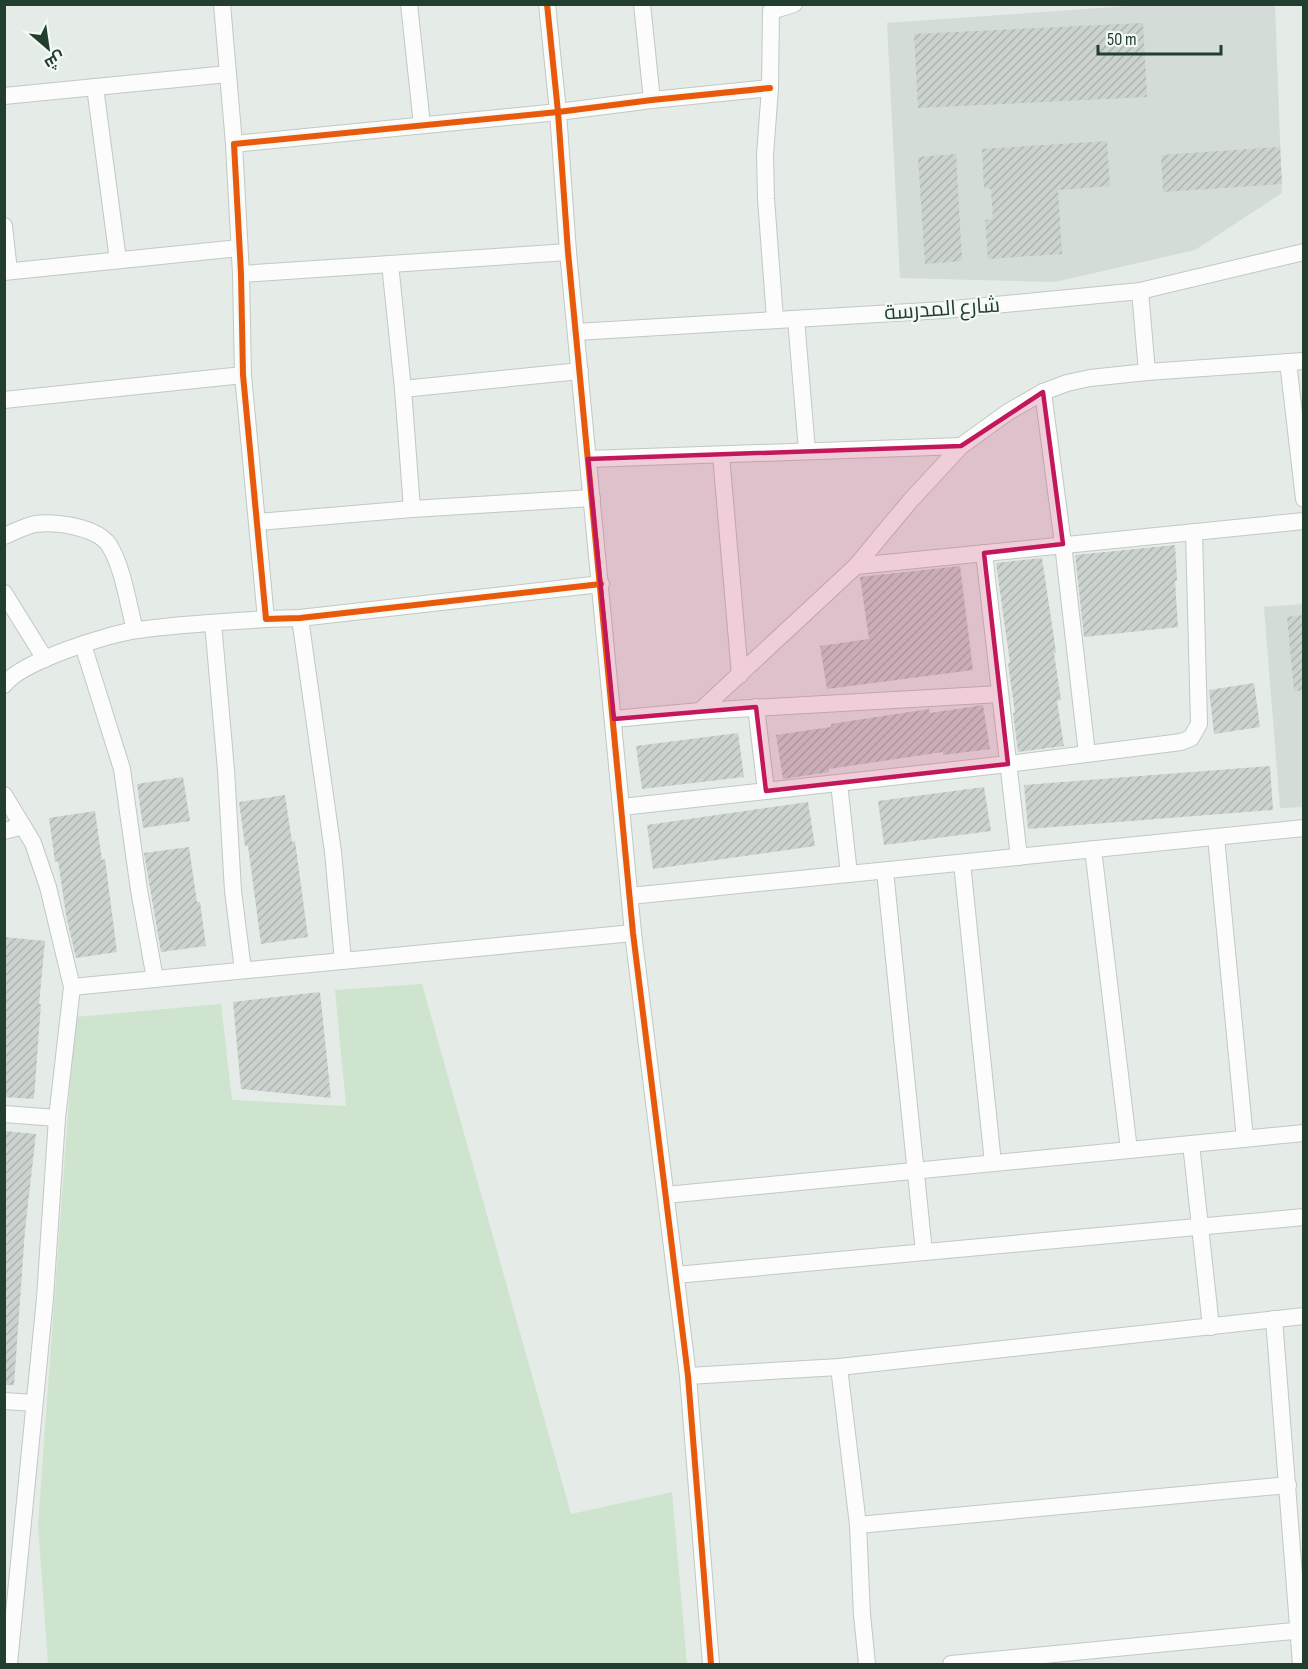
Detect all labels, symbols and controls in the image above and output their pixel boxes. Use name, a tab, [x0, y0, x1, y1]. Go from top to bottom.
north arrow	[18, 18, 78, 78]
scale bar	[1098, 18, 1221, 56]
text: 50 m	[1107, 29, 1137, 50]
text: ش	[41, 47, 68, 73]
street label: شارع المدرسة	[883, 292, 1001, 327]

